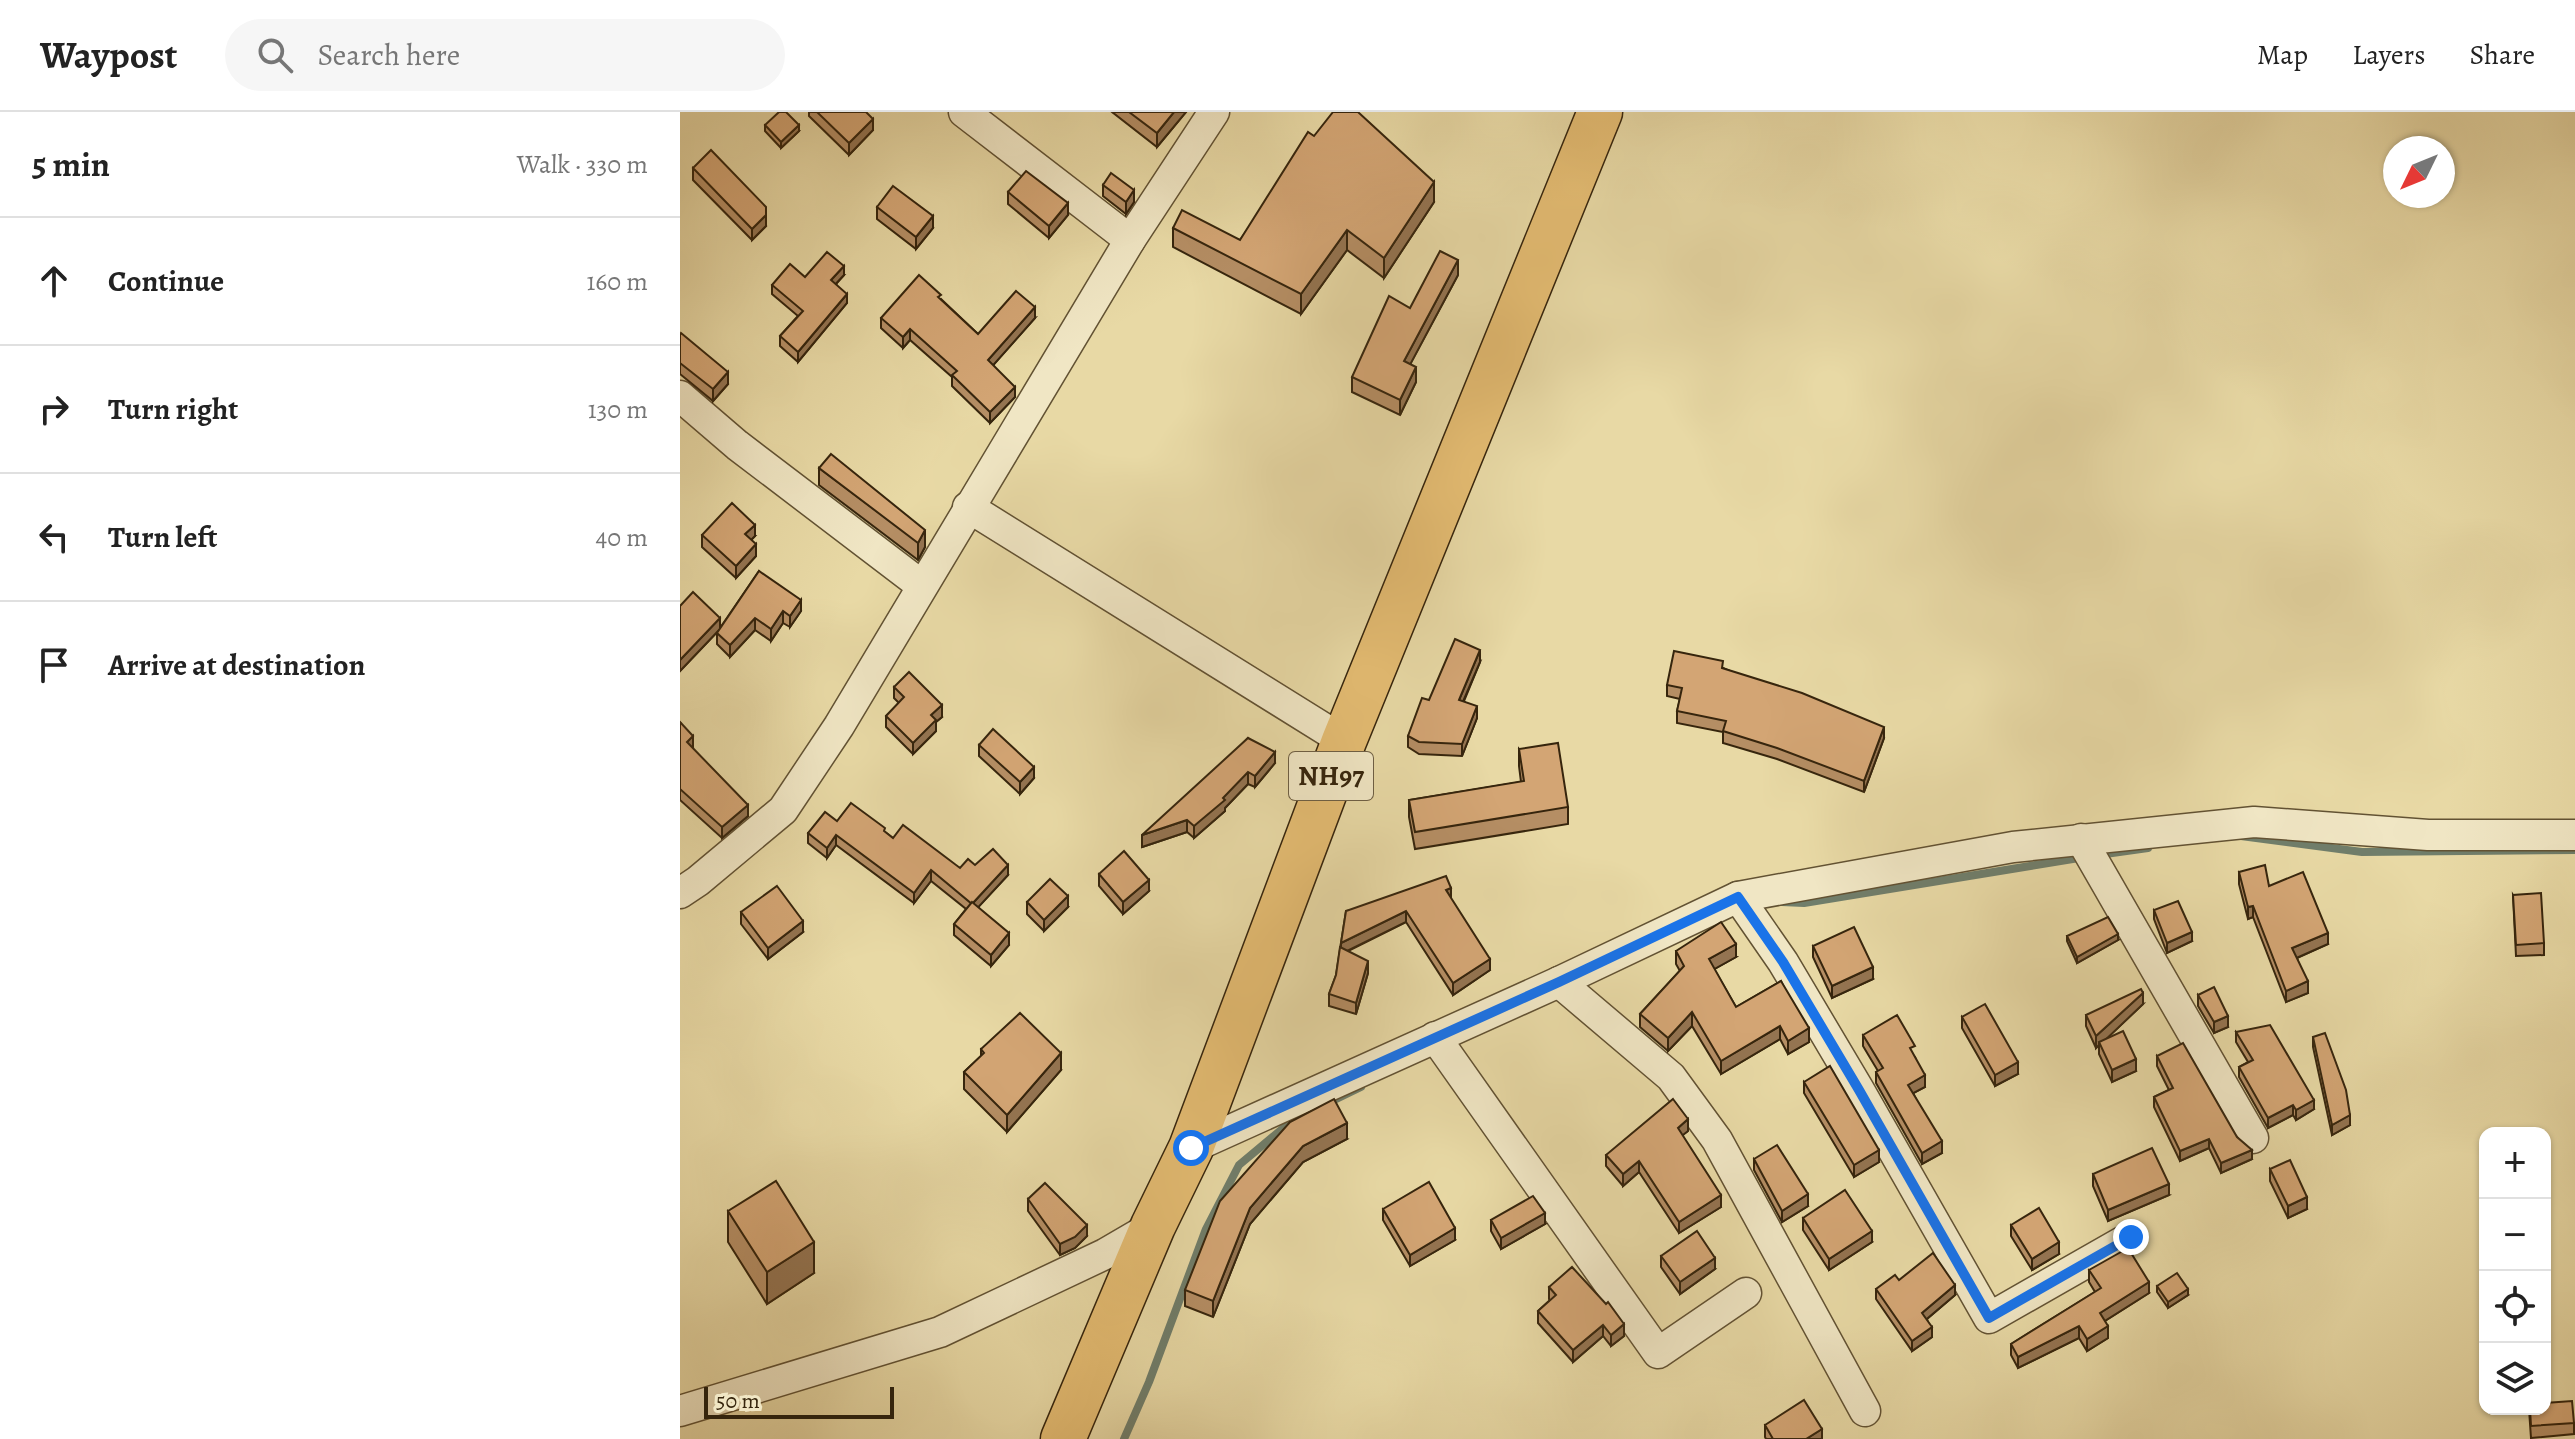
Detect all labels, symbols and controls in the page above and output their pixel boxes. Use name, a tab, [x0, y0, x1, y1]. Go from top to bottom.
search box	[225, 19, 785, 91]
text: Waypost	[40, 29, 177, 81]
icon: search	[253, 33, 297, 77]
text: Search here	[317, 35, 460, 75]
text: Map	[2257, 36, 2308, 74]
text: Layers	[2352, 36, 2425, 74]
text: Share	[2469, 36, 2535, 74]
north arrow	[2383, 136, 2455, 208]
text: 5 min	[32, 141, 110, 188]
text: Walk · 330 m	[517, 147, 648, 182]
icon: ahead	[32, 259, 76, 303]
text: Continue	[108, 261, 224, 301]
text: 160 m	[586, 264, 648, 299]
icon: right	[32, 387, 76, 431]
text: Turn right	[108, 389, 238, 429]
text: 130 m	[588, 392, 648, 427]
icon: left	[32, 515, 76, 559]
text: Turn left	[108, 517, 217, 557]
text: 40 m	[596, 520, 648, 555]
icon: arrive	[32, 643, 76, 687]
text: Arrive at destination	[108, 645, 365, 685]
road number: NH97	[1289, 752, 1373, 800]
map controls	[2479, 1127, 2551, 1415]
button: +	[2479, 1127, 2551, 1199]
route start	[1173, 1130, 1209, 1166]
button: −	[2479, 1199, 2551, 1271]
route end	[2113, 1219, 2149, 1255]
button: locate	[2479, 1271, 2551, 1343]
button: layers	[2479, 1343, 2551, 1415]
scale bar	[704, 1383, 894, 1419]
text: 50 m	[716, 1386, 760, 1416]

